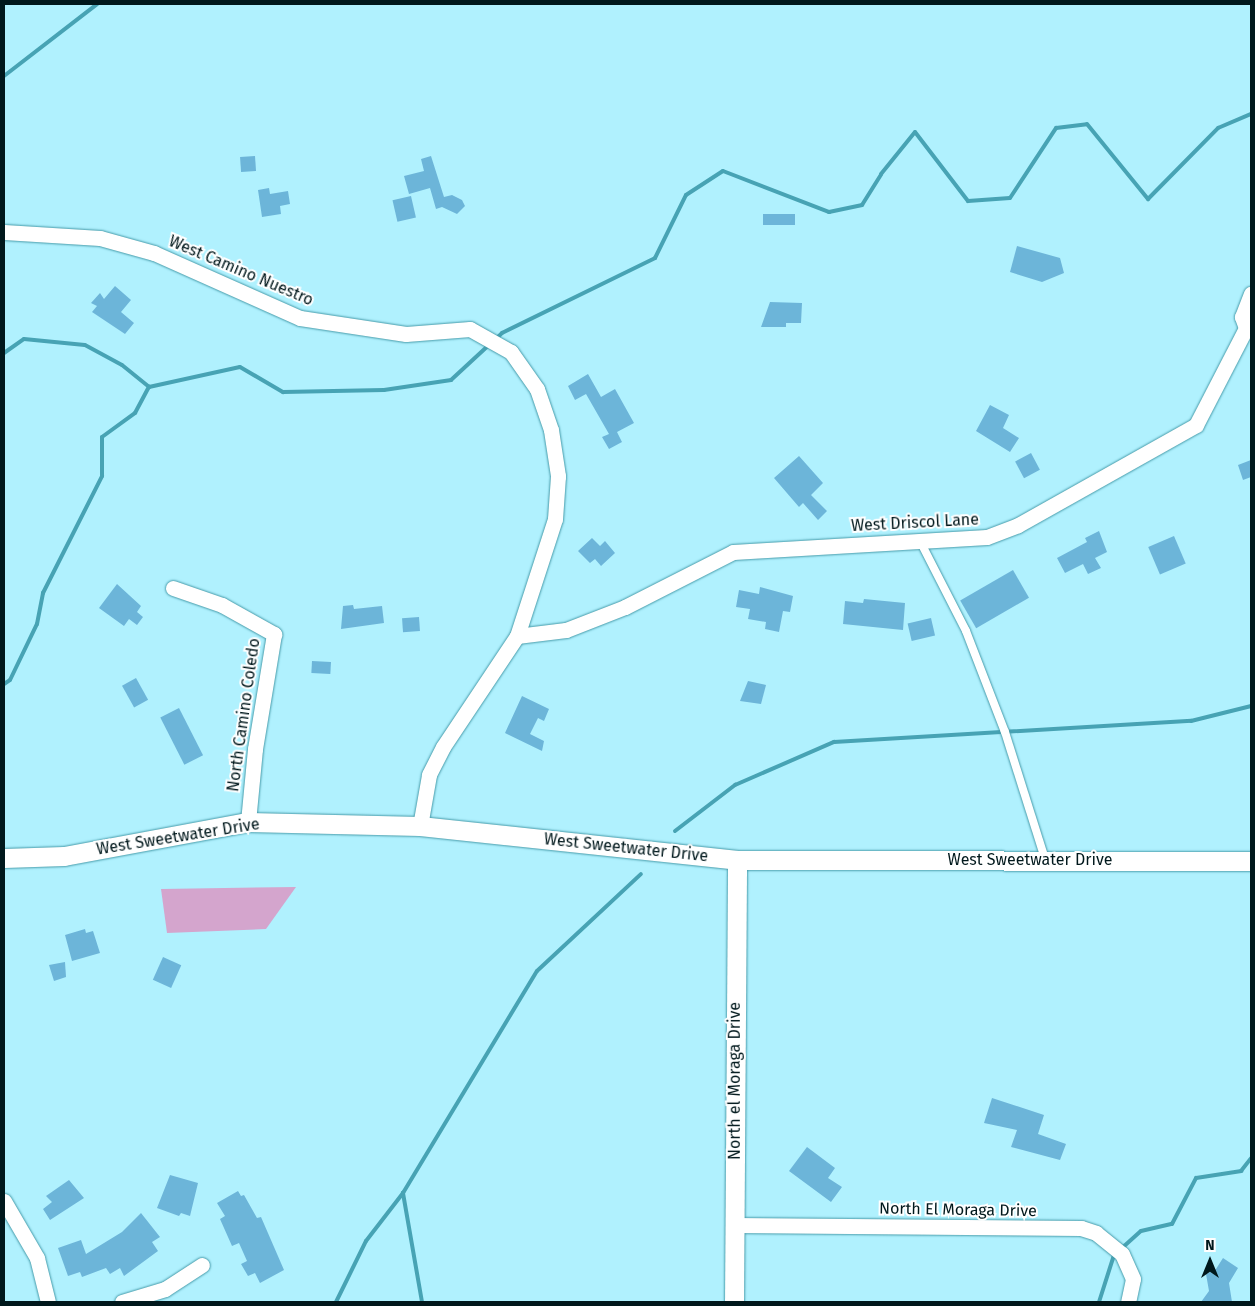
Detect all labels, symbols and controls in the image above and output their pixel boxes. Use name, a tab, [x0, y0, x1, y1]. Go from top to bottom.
street label: West Camino Nuestro	[166, 232, 316, 310]
street label: West Driscol Lane	[851, 510, 979, 536]
street label: North Camino Coledo	[224, 637, 264, 793]
street label: West Sweetwater Drive	[95, 815, 261, 859]
street label: West Sweetwater Drive	[543, 830, 709, 866]
street label: West Sweetwater Drive	[948, 850, 1112, 870]
street label: North el Moraga Drive	[725, 1002, 745, 1160]
street label: North El Moraga Drive	[879, 1199, 1037, 1221]
north arrow	[1185, 1236, 1235, 1286]
text: N	[1205, 1237, 1215, 1254]

